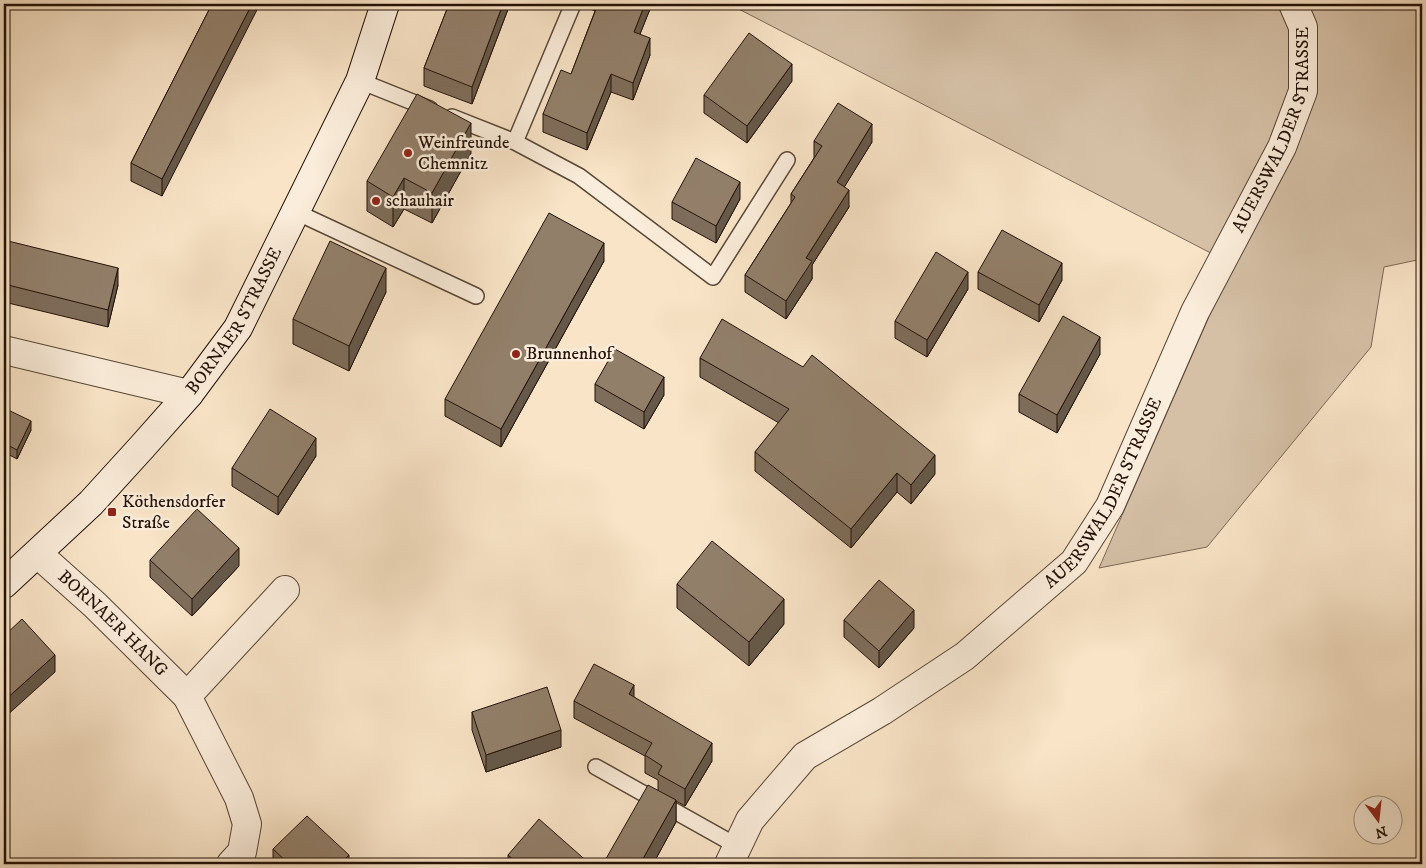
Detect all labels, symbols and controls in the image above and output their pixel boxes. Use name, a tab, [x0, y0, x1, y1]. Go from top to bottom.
street label: AUERSWALDER STRASSE	[1228, 26, 1314, 237]
place label: Weinfreunde Chemnitz	[417, 132, 510, 175]
marker: Weinfreunde Chemnitz	[402, 147, 414, 159]
place label: schauhair	[386, 190, 454, 212]
marker: schauhair	[370, 195, 382, 207]
street label: BORNAER STRASSE	[182, 243, 287, 399]
place label: Brunnenhof	[526, 343, 615, 365]
marker: Brunnenhof	[510, 348, 522, 360]
street label: AUERSWALDER STRASSE	[1040, 394, 1167, 594]
place label: Köthensdorfer Straße	[122, 491, 226, 534]
marker: Köthensdorfer Straße	[106, 506, 118, 518]
street label: BORNAER HANG	[53, 566, 172, 682]
north arrow	[1354, 796, 1404, 846]
text: N	[1373, 821, 1389, 842]

